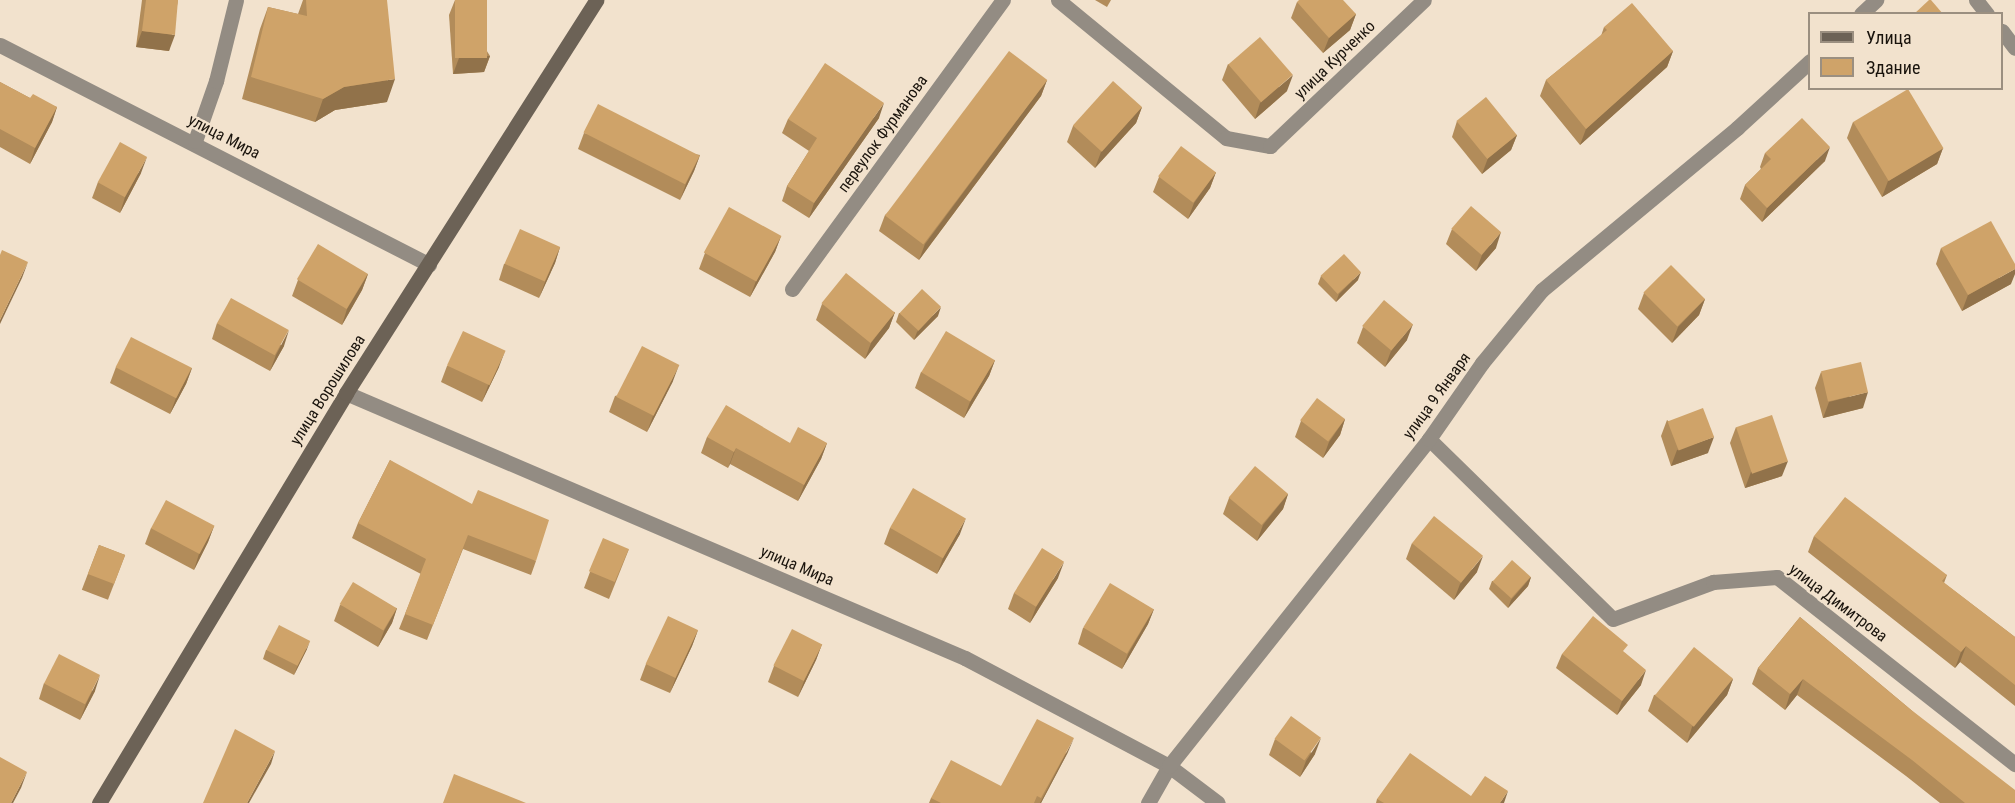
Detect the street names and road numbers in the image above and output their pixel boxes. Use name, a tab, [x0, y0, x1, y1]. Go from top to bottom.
street label: улица Курченко	[1291, 17, 1379, 103]
street label: переулок Фурманова	[834, 72, 932, 196]
street label: улица Мира	[185, 111, 263, 163]
street label: улица Ворошилова	[286, 331, 370, 449]
street label: улица 9 Января	[1399, 349, 1475, 443]
street label: улица Мира	[757, 542, 837, 590]
street label: улица Димитрова	[1785, 560, 1891, 646]

